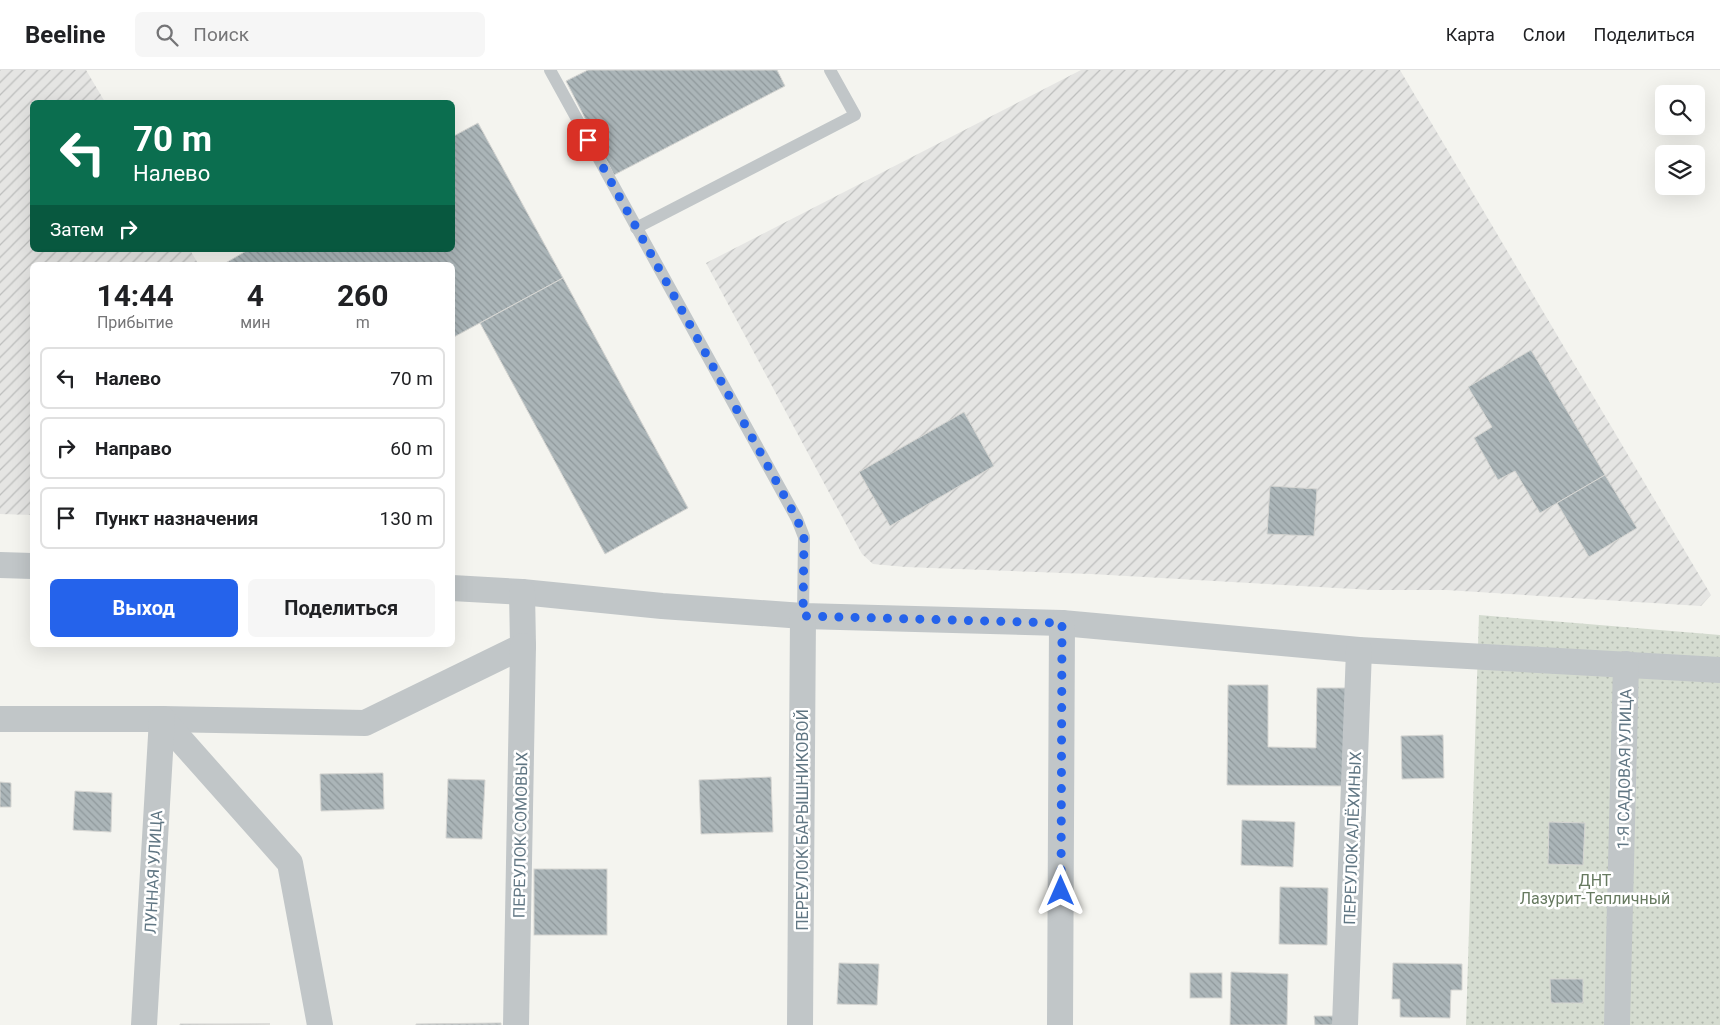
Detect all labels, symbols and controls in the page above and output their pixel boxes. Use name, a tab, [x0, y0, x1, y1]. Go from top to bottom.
search box	[135, 12, 485, 57]
text: Beeline	[25, 21, 105, 49]
icon: search	[153, 21, 181, 49]
text: Поиск	[193, 23, 249, 46]
text: Карта	[1446, 24, 1495, 45]
text: Слои	[1523, 24, 1566, 45]
text: Поделиться	[1594, 24, 1695, 45]
map controls	[1655, 85, 1705, 195]
button: search	[1655, 85, 1705, 135]
text: 70 m	[133, 119, 212, 160]
pin	[567, 119, 609, 161]
icon: left	[50, 120, 115, 185]
icon: arrive	[574, 126, 602, 154]
button: layers	[1655, 145, 1705, 195]
text: Налево	[133, 161, 210, 186]
icon: right	[114, 215, 142, 243]
text: Затем	[50, 218, 104, 241]
text: 14:44	[96, 278, 174, 313]
text: 4	[247, 278, 264, 313]
text: 260	[337, 278, 389, 313]
text: Прибытие	[97, 313, 173, 332]
text: мин	[240, 313, 270, 332]
text: m	[356, 313, 370, 332]
icon: left	[52, 364, 80, 392]
text: Налево	[95, 367, 161, 390]
text: 70 m	[390, 367, 433, 390]
icon: right	[52, 434, 80, 462]
text: Направо	[95, 437, 172, 460]
text: 60 m	[390, 437, 433, 460]
icon: arrive	[52, 504, 80, 532]
text: Пункт назначения	[95, 507, 258, 530]
text: 130 m	[380, 507, 433, 530]
button: Выход	[50, 579, 238, 637]
button: Поделиться	[248, 579, 435, 637]
street label: 1-Я САДОВАЯ УЛИЦА	[1614, 688, 1635, 849]
street label: ПЕРЕУЛОК БАРЫШНИКОВОЙ	[793, 709, 812, 931]
street label: ПЕРЕУЛОК АЛЁХИНЫХ	[1340, 751, 1365, 925]
street label: ПЕРЕУЛОК СОМОВЫХ	[510, 752, 531, 918]
street label: ЛУННАЯ УЛИЦА	[141, 809, 166, 934]
position arrow	[1034, 864, 1086, 916]
park label: ДНТ Лазурит-Тепличный	[1520, 871, 1670, 908]

